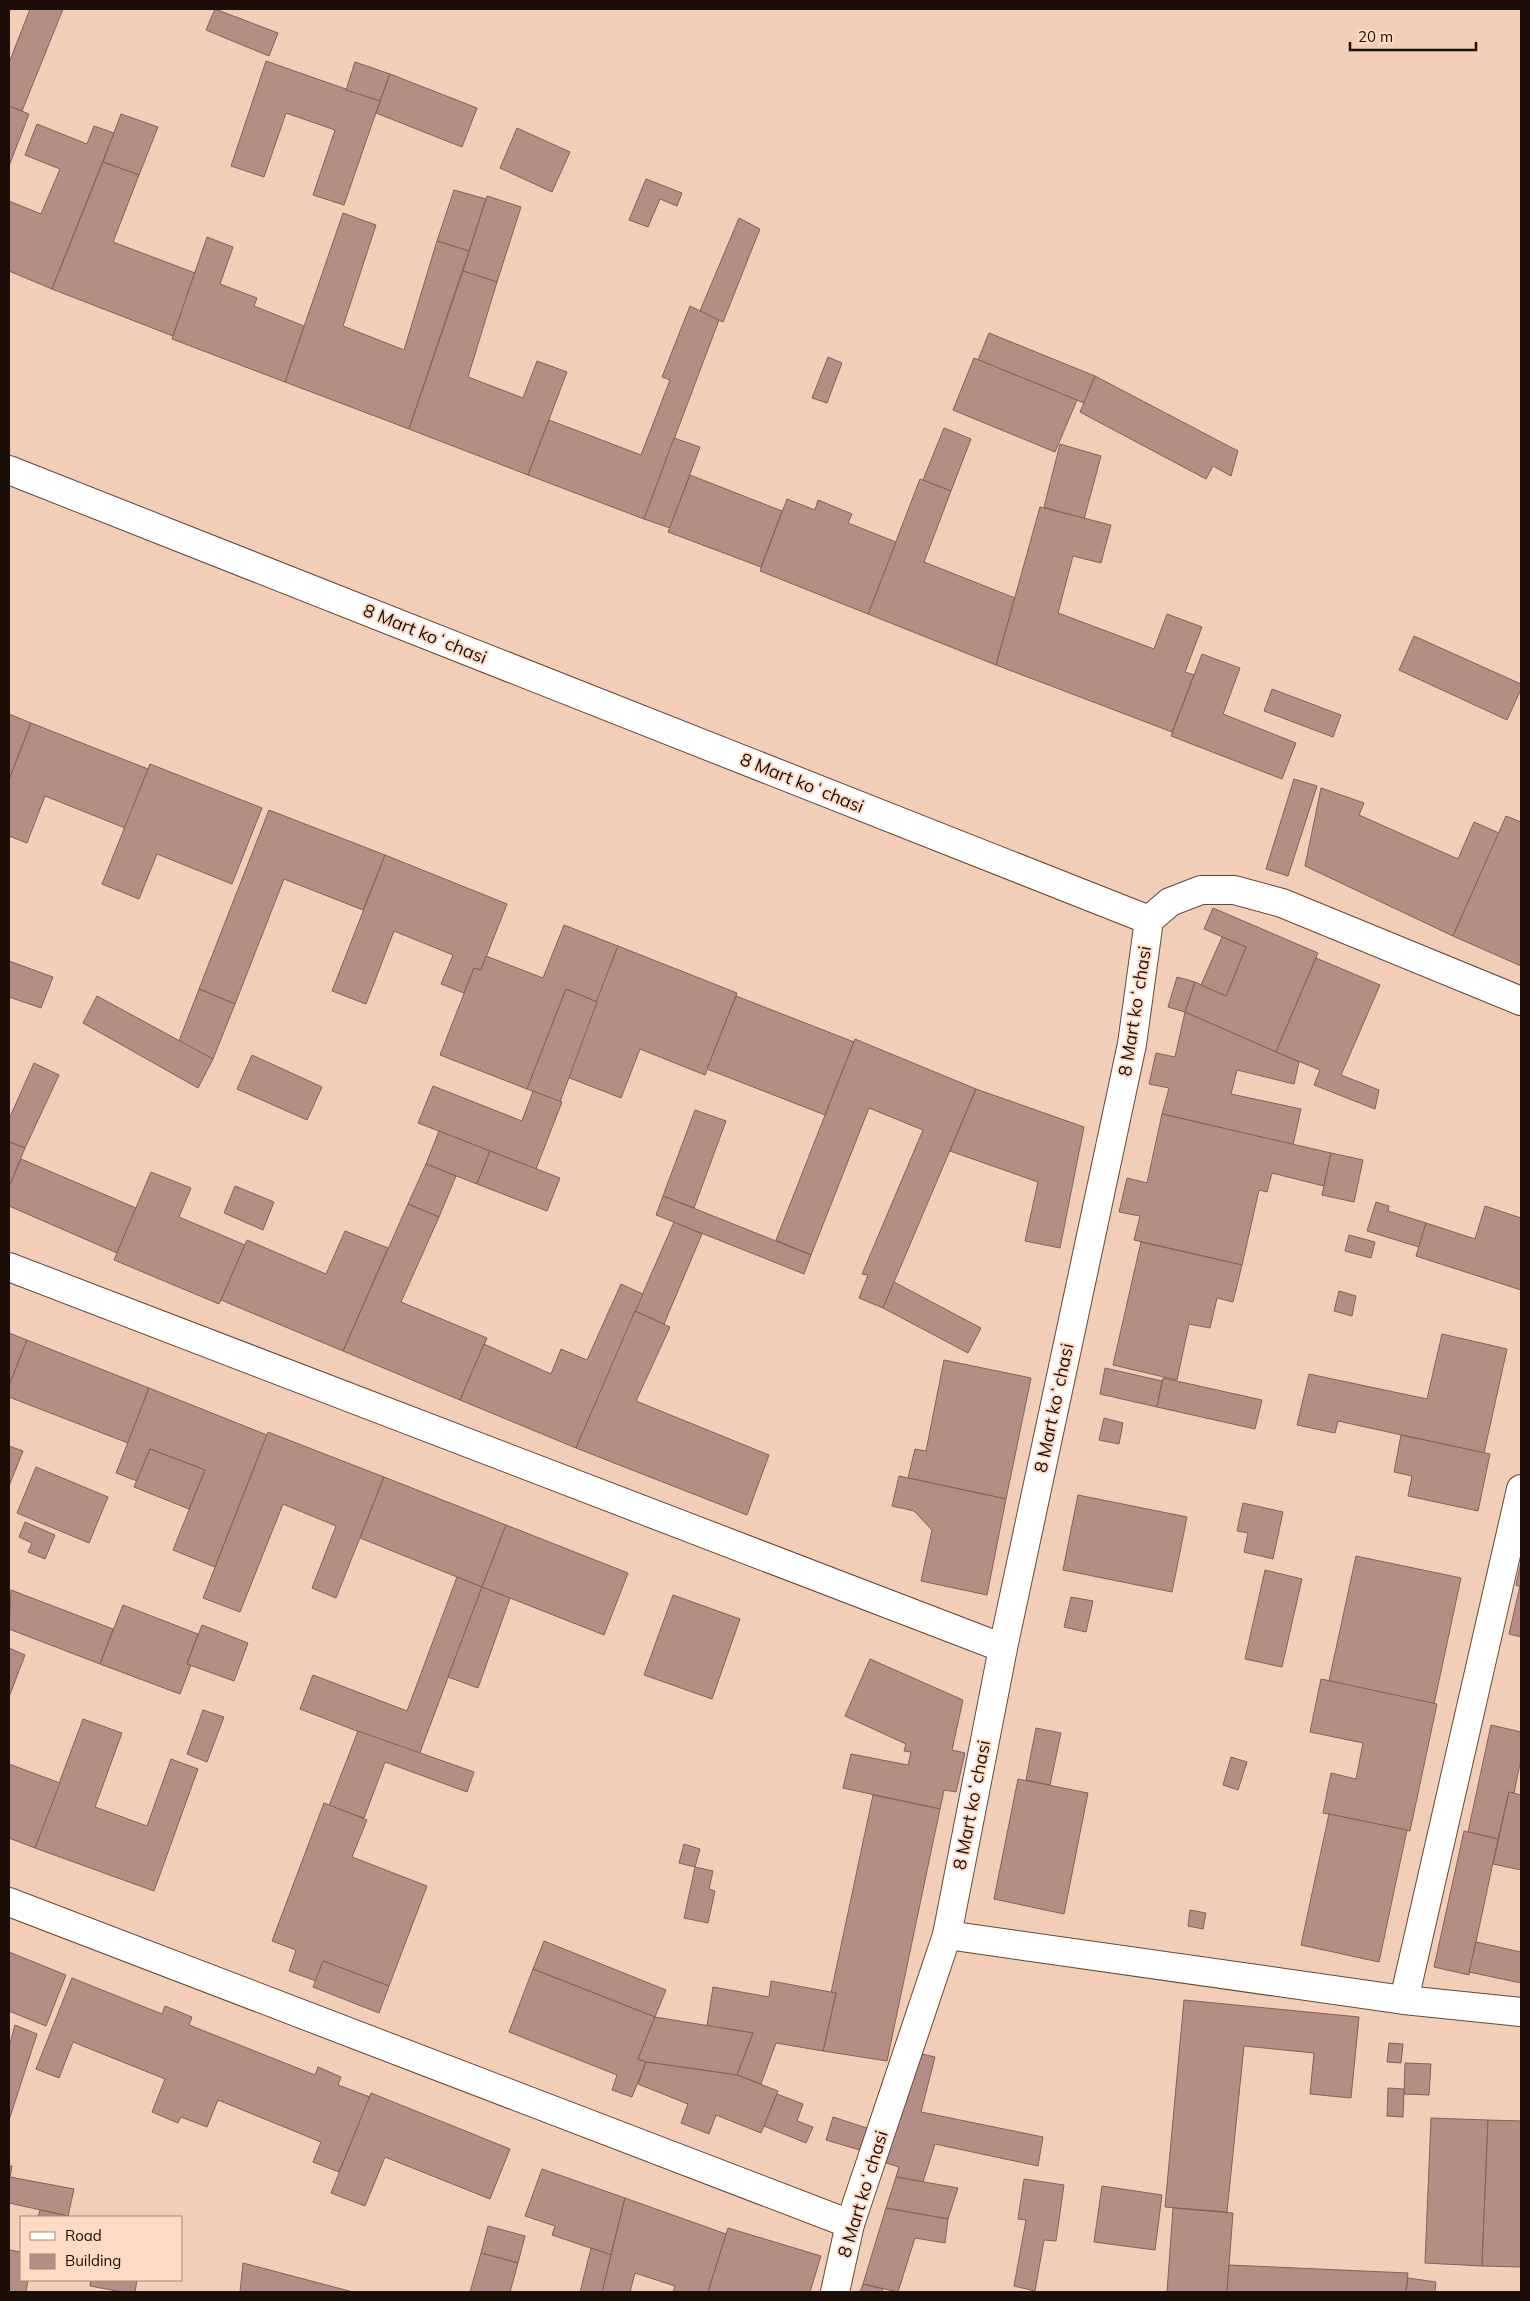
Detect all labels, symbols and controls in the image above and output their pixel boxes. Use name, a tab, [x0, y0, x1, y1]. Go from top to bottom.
scale bar	[1350, 20, 1476, 52]
text: 20 m	[1358, 27, 1393, 46]
street label: 8 Mart koʻchasi	[360, 598, 490, 669]
street label: 8 Mart koʻchasi	[737, 747, 867, 818]
street label: 8 Mart koʻchasi	[1113, 944, 1156, 1078]
street label: 8 Mart koʻchasi	[1029, 1341, 1078, 1475]
street label: 8 Mart koʻchasi	[948, 1738, 995, 1872]
street label: 8 Mart koʻchasi	[832, 2128, 893, 2260]
legend	[20, 2216, 182, 2281]
text: Road	[65, 2226, 102, 2245]
text: Building	[65, 2251, 121, 2270]

